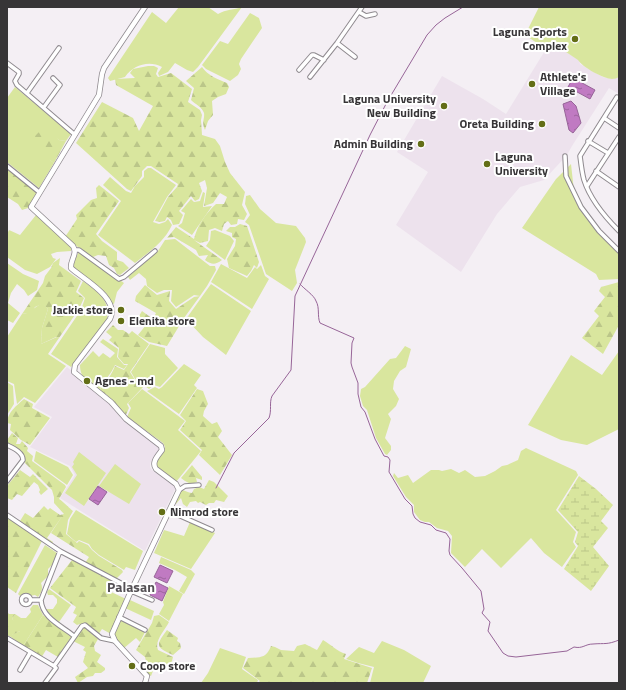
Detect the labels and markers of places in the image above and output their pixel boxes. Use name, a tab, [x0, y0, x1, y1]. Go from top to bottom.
place label: Laguna Sports Complex	[493, 22, 567, 55]
marker: Laguna Sports Complex	[570, 34, 580, 44]
place label: Athlete's Village	[540, 67, 587, 100]
marker: Athlete's Village	[527, 79, 537, 89]
place label: Laguna University New Building	[343, 89, 437, 122]
marker: Laguna University New Building	[439, 101, 449, 111]
place label: Oreta Building	[459, 114, 535, 133]
marker: Oreta Building	[537, 119, 547, 129]
place label: Admin Building	[334, 134, 414, 153]
marker: Admin Building	[416, 139, 426, 149]
place label: Laguna University	[495, 147, 548, 180]
marker: Laguna University	[482, 159, 492, 169]
place label: Jackie store	[53, 300, 113, 319]
marker: Jackie store	[116, 305, 126, 315]
place label: Elenita store	[129, 311, 195, 330]
marker: Elenita store	[116, 316, 126, 326]
place label: Agnes - md	[95, 371, 154, 390]
marker: Agnes - md	[82, 376, 92, 386]
place label: Nimrod store	[170, 502, 239, 521]
marker: Nimrod store	[157, 507, 167, 517]
place label: Coop store	[140, 656, 195, 675]
marker: Coop store	[127, 661, 137, 671]

